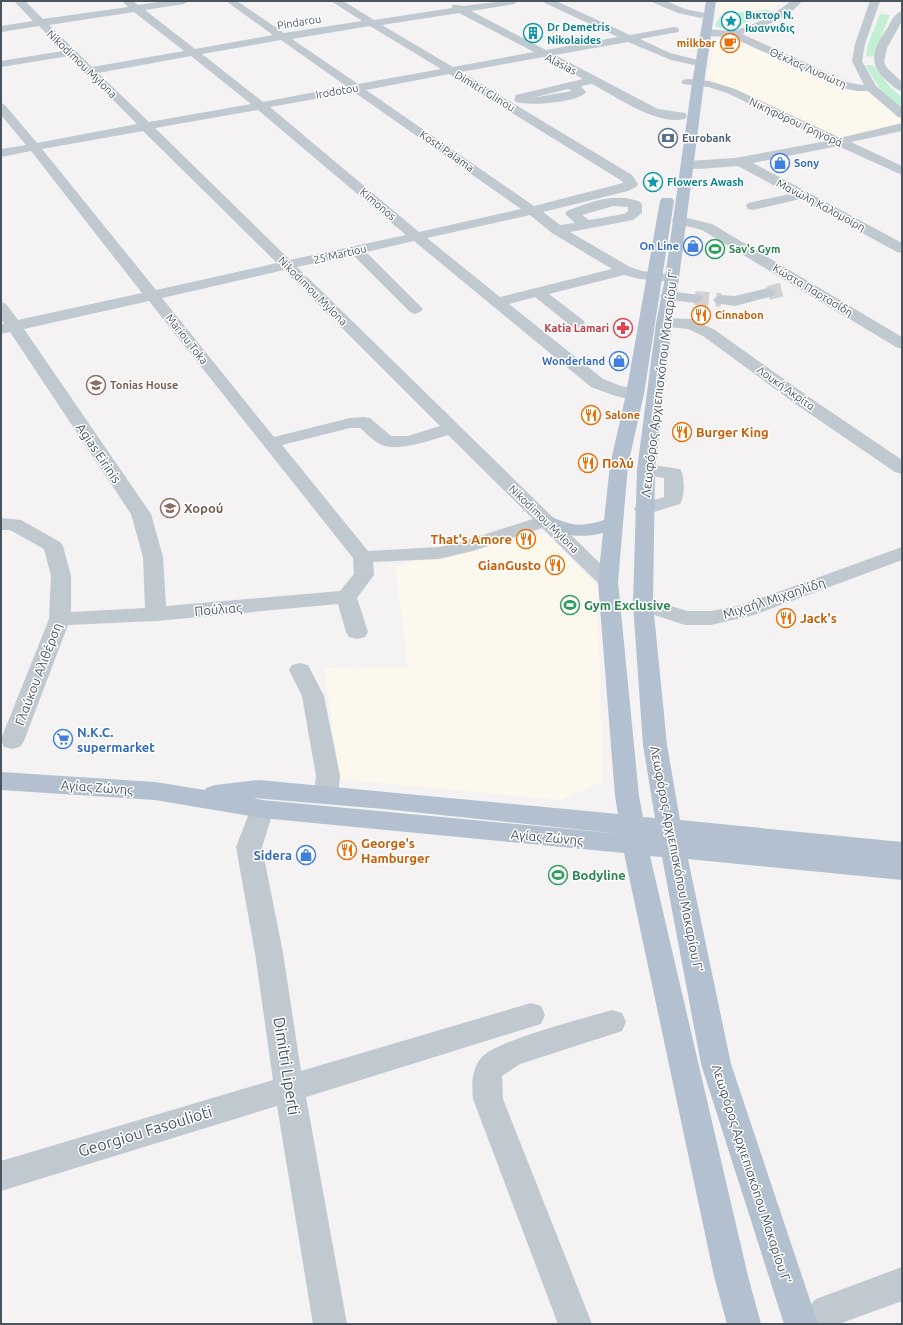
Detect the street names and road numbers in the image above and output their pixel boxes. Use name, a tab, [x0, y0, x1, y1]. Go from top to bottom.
street label: Pindarou	[276, 13, 322, 31]
street label: Nikodimou Mylona	[45, 28, 119, 100]
street label: Θέκλας Λυσιώτη	[767, 46, 848, 91]
street label: Alasias	[543, 51, 579, 77]
street label: Dimitri Glinou	[453, 68, 517, 114]
street label: Irodotou	[315, 81, 359, 101]
street label: Νικηφόρου Γρηγορά	[748, 95, 845, 149]
street label: Kosti Palama	[418, 128, 476, 174]
street label: Μανώλη Καλομοίρη	[775, 177, 867, 233]
street label: Kimonos	[358, 186, 399, 223]
street label: 25 Martiou	[312, 242, 368, 266]
street label: Nikodimou Mylona	[276, 254, 350, 328]
street label: Κώστα Παρτασίδη	[771, 261, 855, 319]
street label: Λεωφόρος Αρχιεπισκόπου Μακαρίου Γ’	[638, 268, 681, 498]
street label: Mariou Toka	[164, 311, 210, 367]
street label: Λουκή Ακρίτα	[755, 364, 817, 413]
street label: Agias Eirinis	[74, 420, 124, 486]
street label: Nikodimou Mylona	[507, 483, 581, 555]
street label: Μιχαήλ Μιχαηλίδη	[721, 575, 827, 621]
street label: Πούλιας	[194, 600, 242, 619]
street label: Γλαύκου Αλιθέρση	[12, 621, 64, 727]
street label: Λεωφόρος Αρχιεπισκόπου Μακαρίου Γ’	[647, 745, 706, 973]
street label: Αγίας Ζώνης	[60, 777, 134, 798]
street label: Αγίας Ζώνης	[510, 827, 584, 848]
street label: Dimitri Liperti	[270, 1016, 304, 1116]
street label: Λεωφόρος Αρχιεπισκόπου Μακαρίου Γ’	[709, 1062, 794, 1286]
street label: Georgiou Fasoulioti	[76, 1102, 214, 1160]

